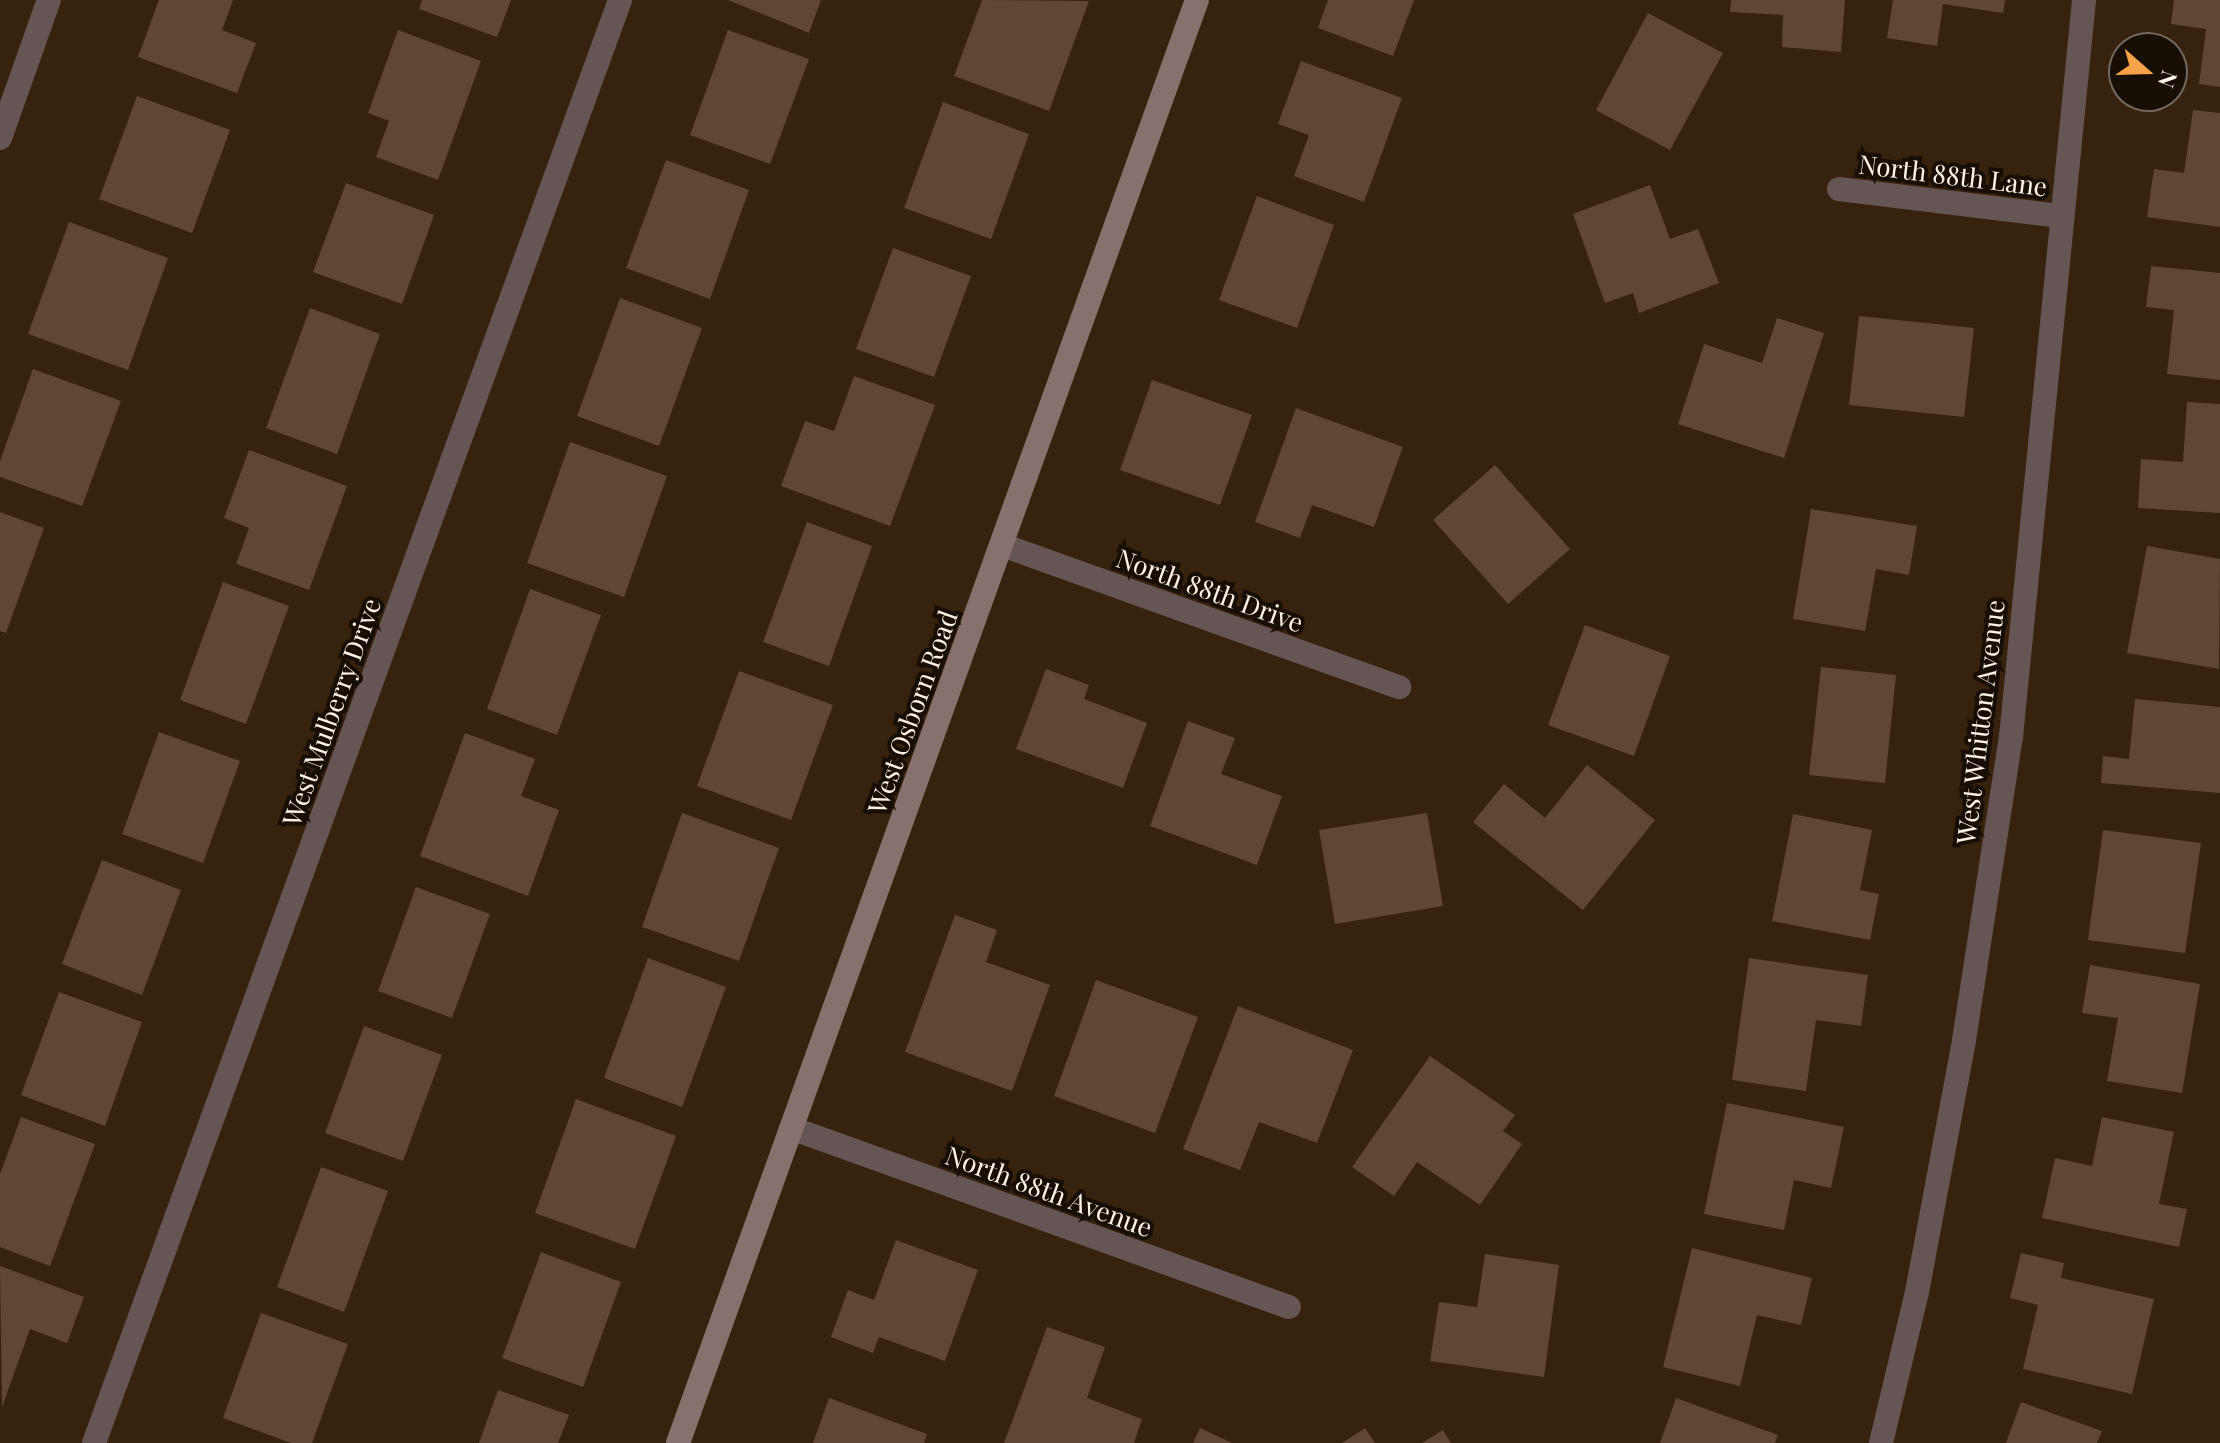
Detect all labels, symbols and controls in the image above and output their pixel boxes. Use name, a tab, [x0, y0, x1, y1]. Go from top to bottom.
north arrow	[2108, 32, 2188, 112]
text: N	[2152, 67, 2185, 92]
street label: North 88th Lane	[1857, 148, 2049, 202]
street label: North 88th Drive	[1112, 542, 1308, 638]
street label: West Mulberry Drive	[275, 593, 387, 831]
street label: West Whitton Avenue	[1949, 597, 2011, 847]
street label: West Osborn Road	[861, 606, 963, 818]
street label: North 88th Avenue	[941, 1139, 1157, 1243]

